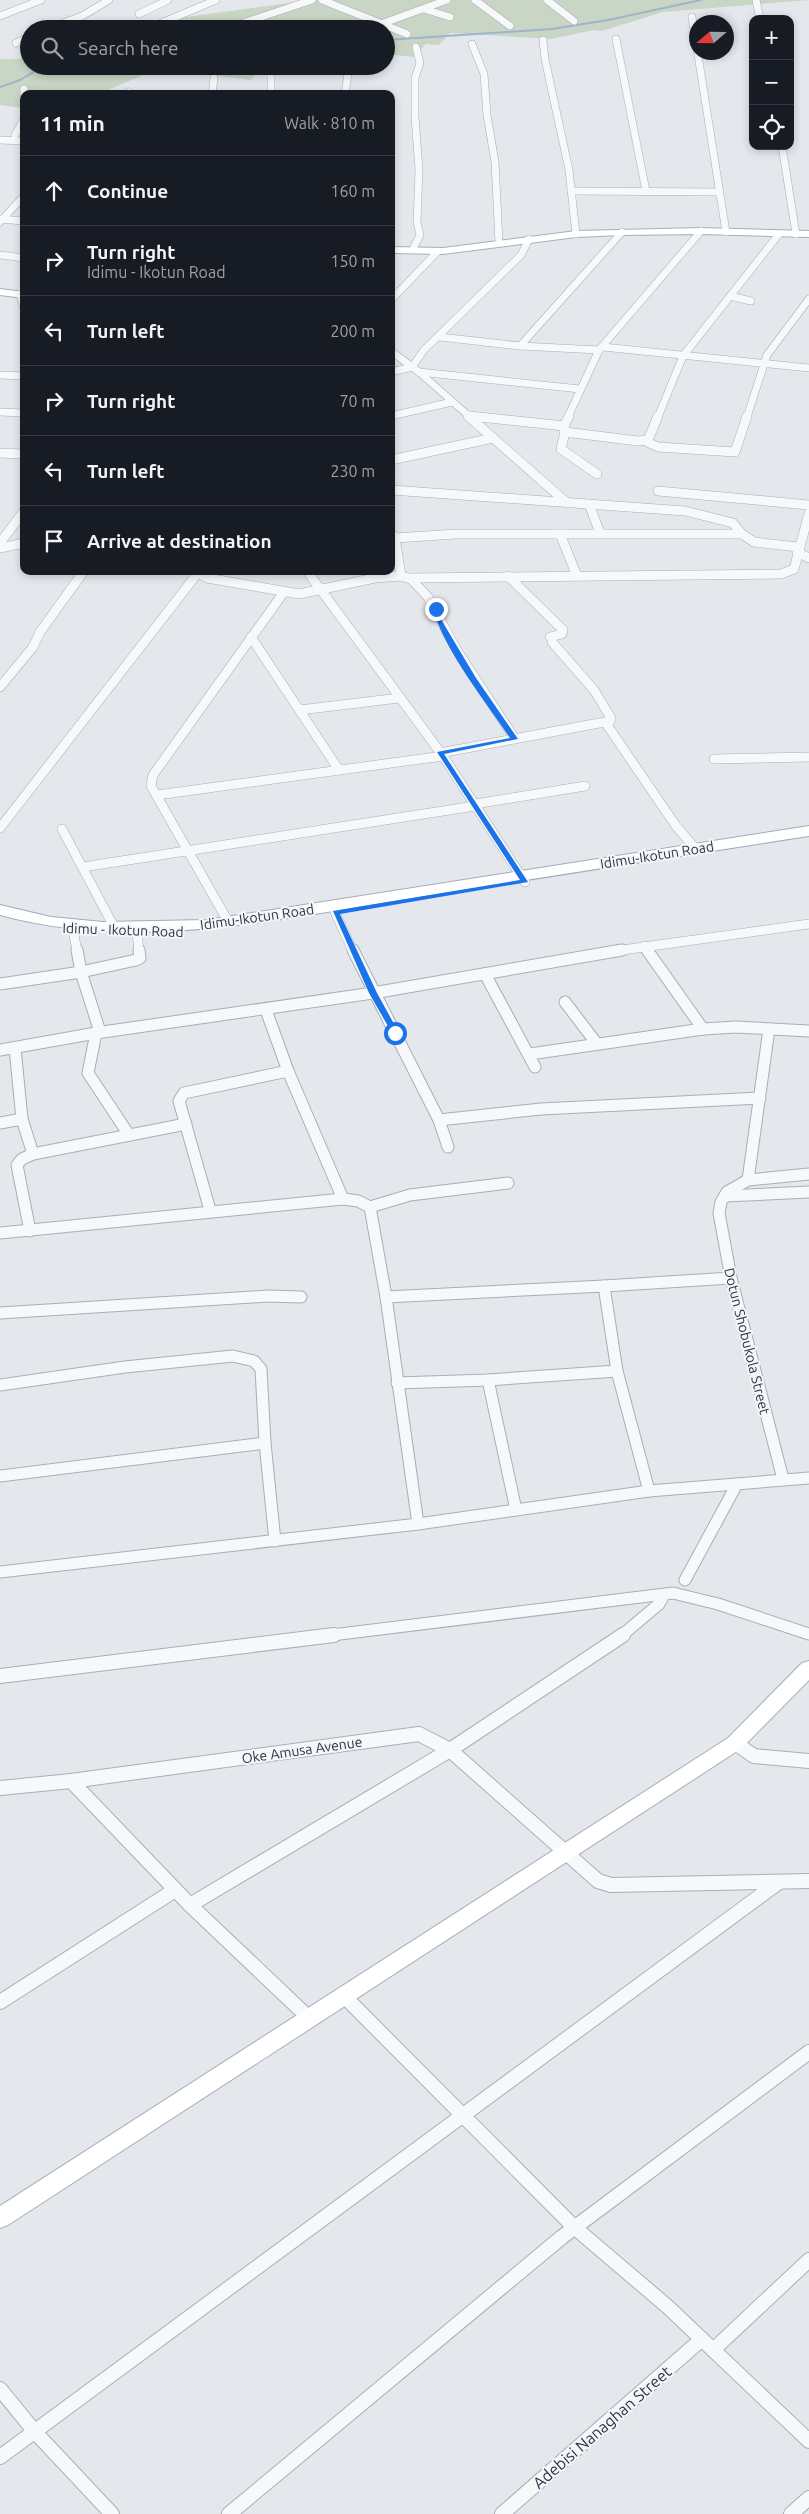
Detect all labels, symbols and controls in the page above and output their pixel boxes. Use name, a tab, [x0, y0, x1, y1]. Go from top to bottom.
north arrow	[689, 15, 734, 60]
map controls	[749, 15, 794, 150]
button: +	[749, 15, 794, 60]
search box	[20, 20, 395, 75]
icon: search	[38, 34, 66, 62]
text: Search here	[78, 37, 178, 59]
button: −	[749, 60, 794, 105]
button: locate	[749, 105, 794, 150]
text: 11 min	[40, 111, 105, 135]
text: Walk · 810 m	[284, 114, 375, 132]
icon: ahead	[40, 177, 68, 205]
text: Continue	[87, 180, 168, 202]
text: 160 m	[330, 182, 375, 200]
text: Turn right	[87, 241, 175, 263]
icon: right	[40, 247, 68, 275]
text: 150 m	[330, 252, 375, 270]
text: Idimu - Ikotun Road	[87, 263, 226, 281]
icon: left	[40, 317, 68, 345]
text: Turn left	[87, 320, 165, 342]
text: 200 m	[330, 322, 375, 340]
icon: right	[40, 387, 68, 415]
text: Turn right	[87, 390, 175, 412]
text: 70 m	[339, 392, 375, 410]
icon: left	[40, 457, 68, 485]
text: Turn left	[87, 460, 165, 482]
text: 230 m	[330, 462, 375, 480]
icon: arrive	[40, 527, 68, 555]
text: Arrive at destination	[87, 530, 272, 552]
route end	[425, 598, 448, 621]
street label: Idimu-Ikotun Road	[599, 838, 715, 872]
street label: Idimu-Ikotun Road	[199, 901, 315, 933]
street label: Idimu - Ikotun Road	[62, 920, 184, 940]
route start	[384, 1022, 407, 1045]
street label: Dotun Shobukola Street	[721, 1266, 773, 1417]
street label: Oke Amusa Avenue	[241, 1734, 363, 1766]
street label: Adebisi Nanaghan Street	[529, 2362, 675, 2492]

